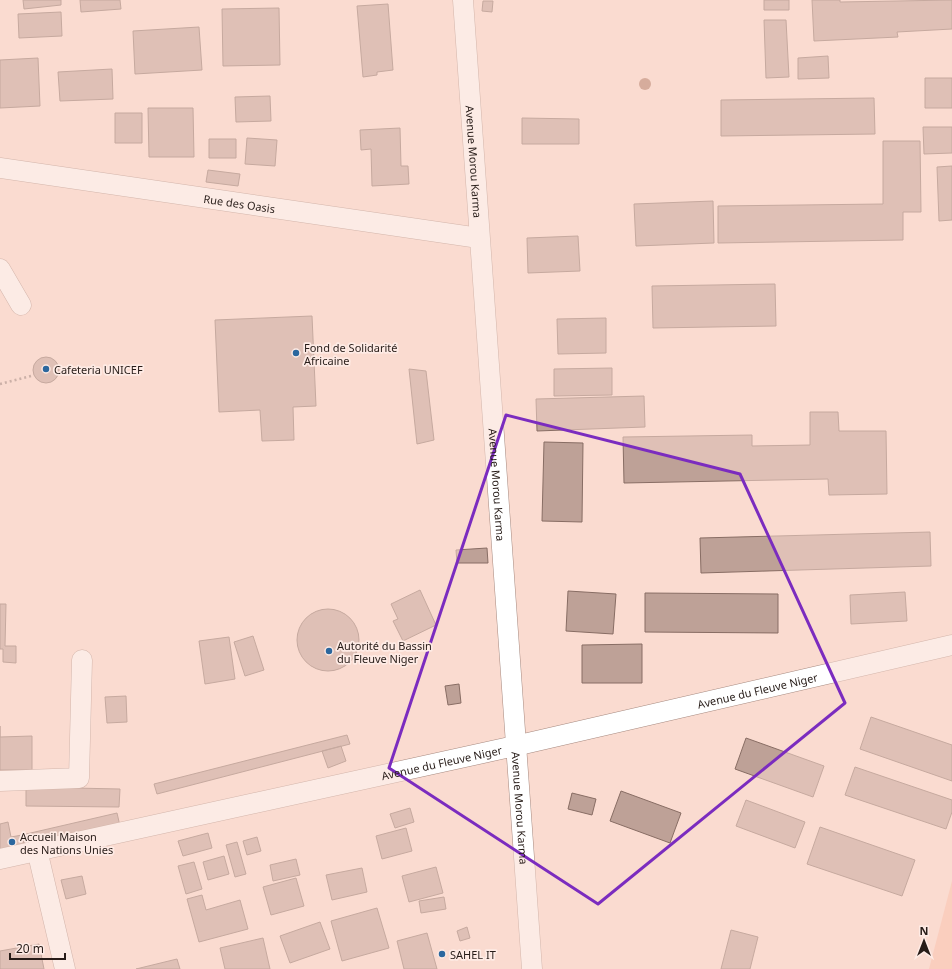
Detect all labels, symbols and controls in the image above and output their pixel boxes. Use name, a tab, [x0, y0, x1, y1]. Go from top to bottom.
street label: Avenue Morou Karma	[463, 105, 486, 218]
street label: Rue des Oasis	[203, 190, 276, 216]
place label: Fond de Solidarité Africaine	[304, 340, 397, 368]
marker: Fond de Solidarité Africaine	[291, 348, 301, 358]
place label: Cafeteria UNICEF	[54, 362, 143, 377]
marker: Cafeteria UNICEF	[41, 364, 51, 374]
street label: Avenue Morou Karma	[486, 428, 509, 542]
place label: Autorité du Bassin du Fleuve Niger	[337, 638, 432, 666]
marker: Autorité du Bassin du Fleuve Niger	[324, 646, 334, 656]
street label: Avenue du Fleuve Niger	[696, 669, 819, 711]
street label: Avenue du Fleuve Niger	[380, 742, 504, 783]
street label: Avenue Morou Karma	[509, 751, 532, 865]
place label: Accueil Maison des Nations Unies	[20, 829, 113, 857]
marker: Accueil Maison des Nations Unies	[7, 837, 17, 847]
north arrow	[904, 921, 944, 961]
text: N	[920, 923, 928, 938]
scale bar	[10, 935, 65, 961]
text: 20 m	[16, 940, 44, 957]
place label: SAHEL IT	[450, 947, 496, 962]
marker: SAHEL IT	[437, 949, 447, 959]

